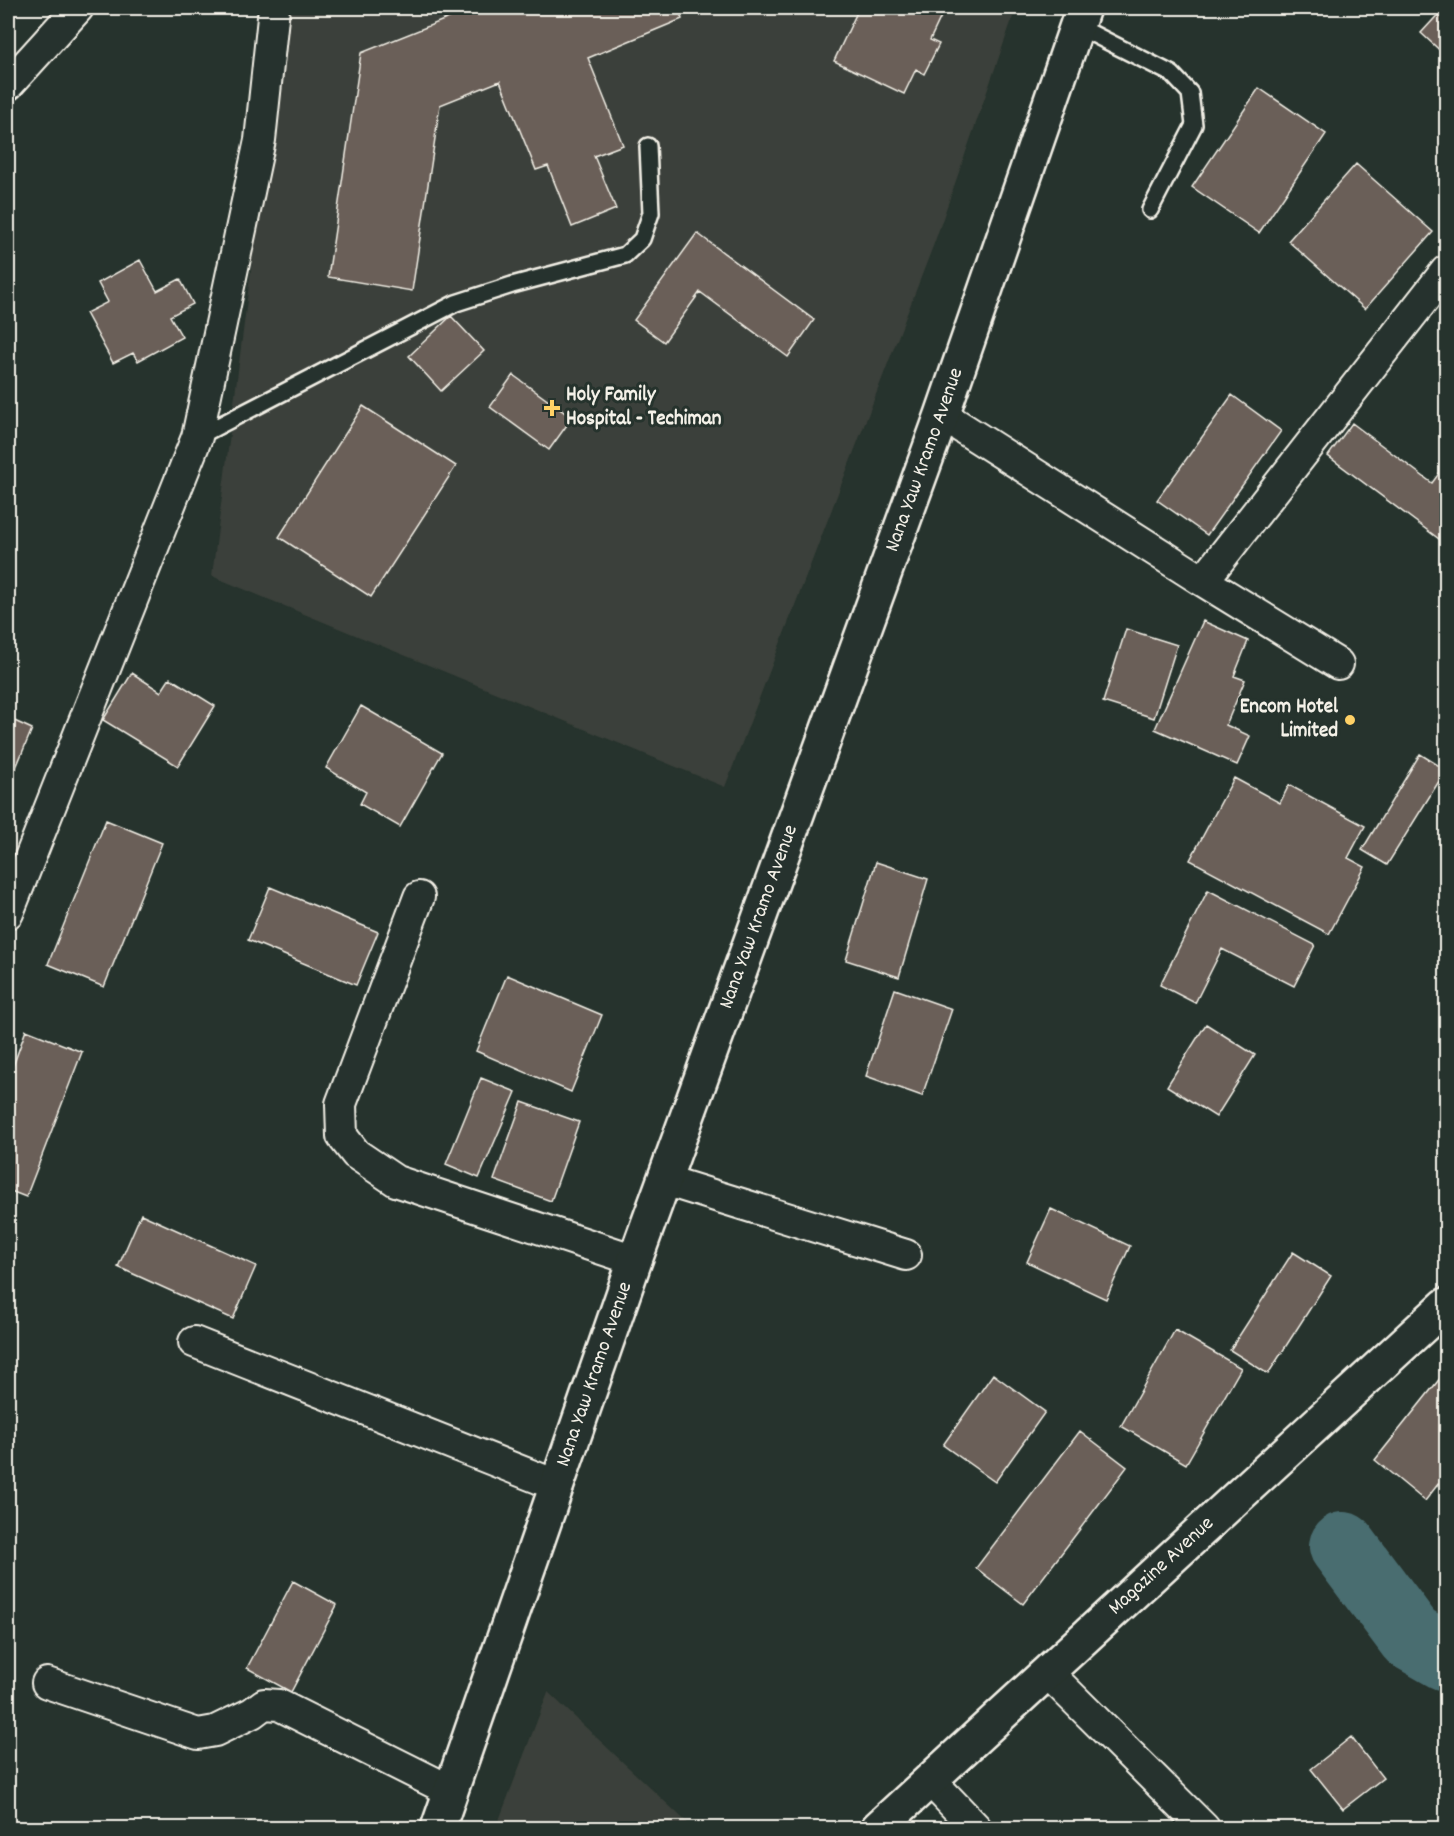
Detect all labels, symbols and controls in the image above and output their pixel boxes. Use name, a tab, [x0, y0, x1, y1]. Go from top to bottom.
street label: Nana Yaw Kramo Avenue	[878, 364, 972, 557]
place label: Holy Family Hospital - Techiman	[566, 381, 722, 435]
marker: Holy Family Hospital - Techiman	[543, 399, 561, 417]
place label: Encom Hotel Limited	[1240, 693, 1339, 747]
marker: Encom Hotel Limited	[1343, 713, 1357, 727]
street label: Nana Yaw Kramo Avenue	[712, 821, 807, 1013]
street label: Nana Yaw Kramo Avenue	[549, 1278, 641, 1471]
street label: Magazine Avenue	[1102, 1510, 1222, 1623]

